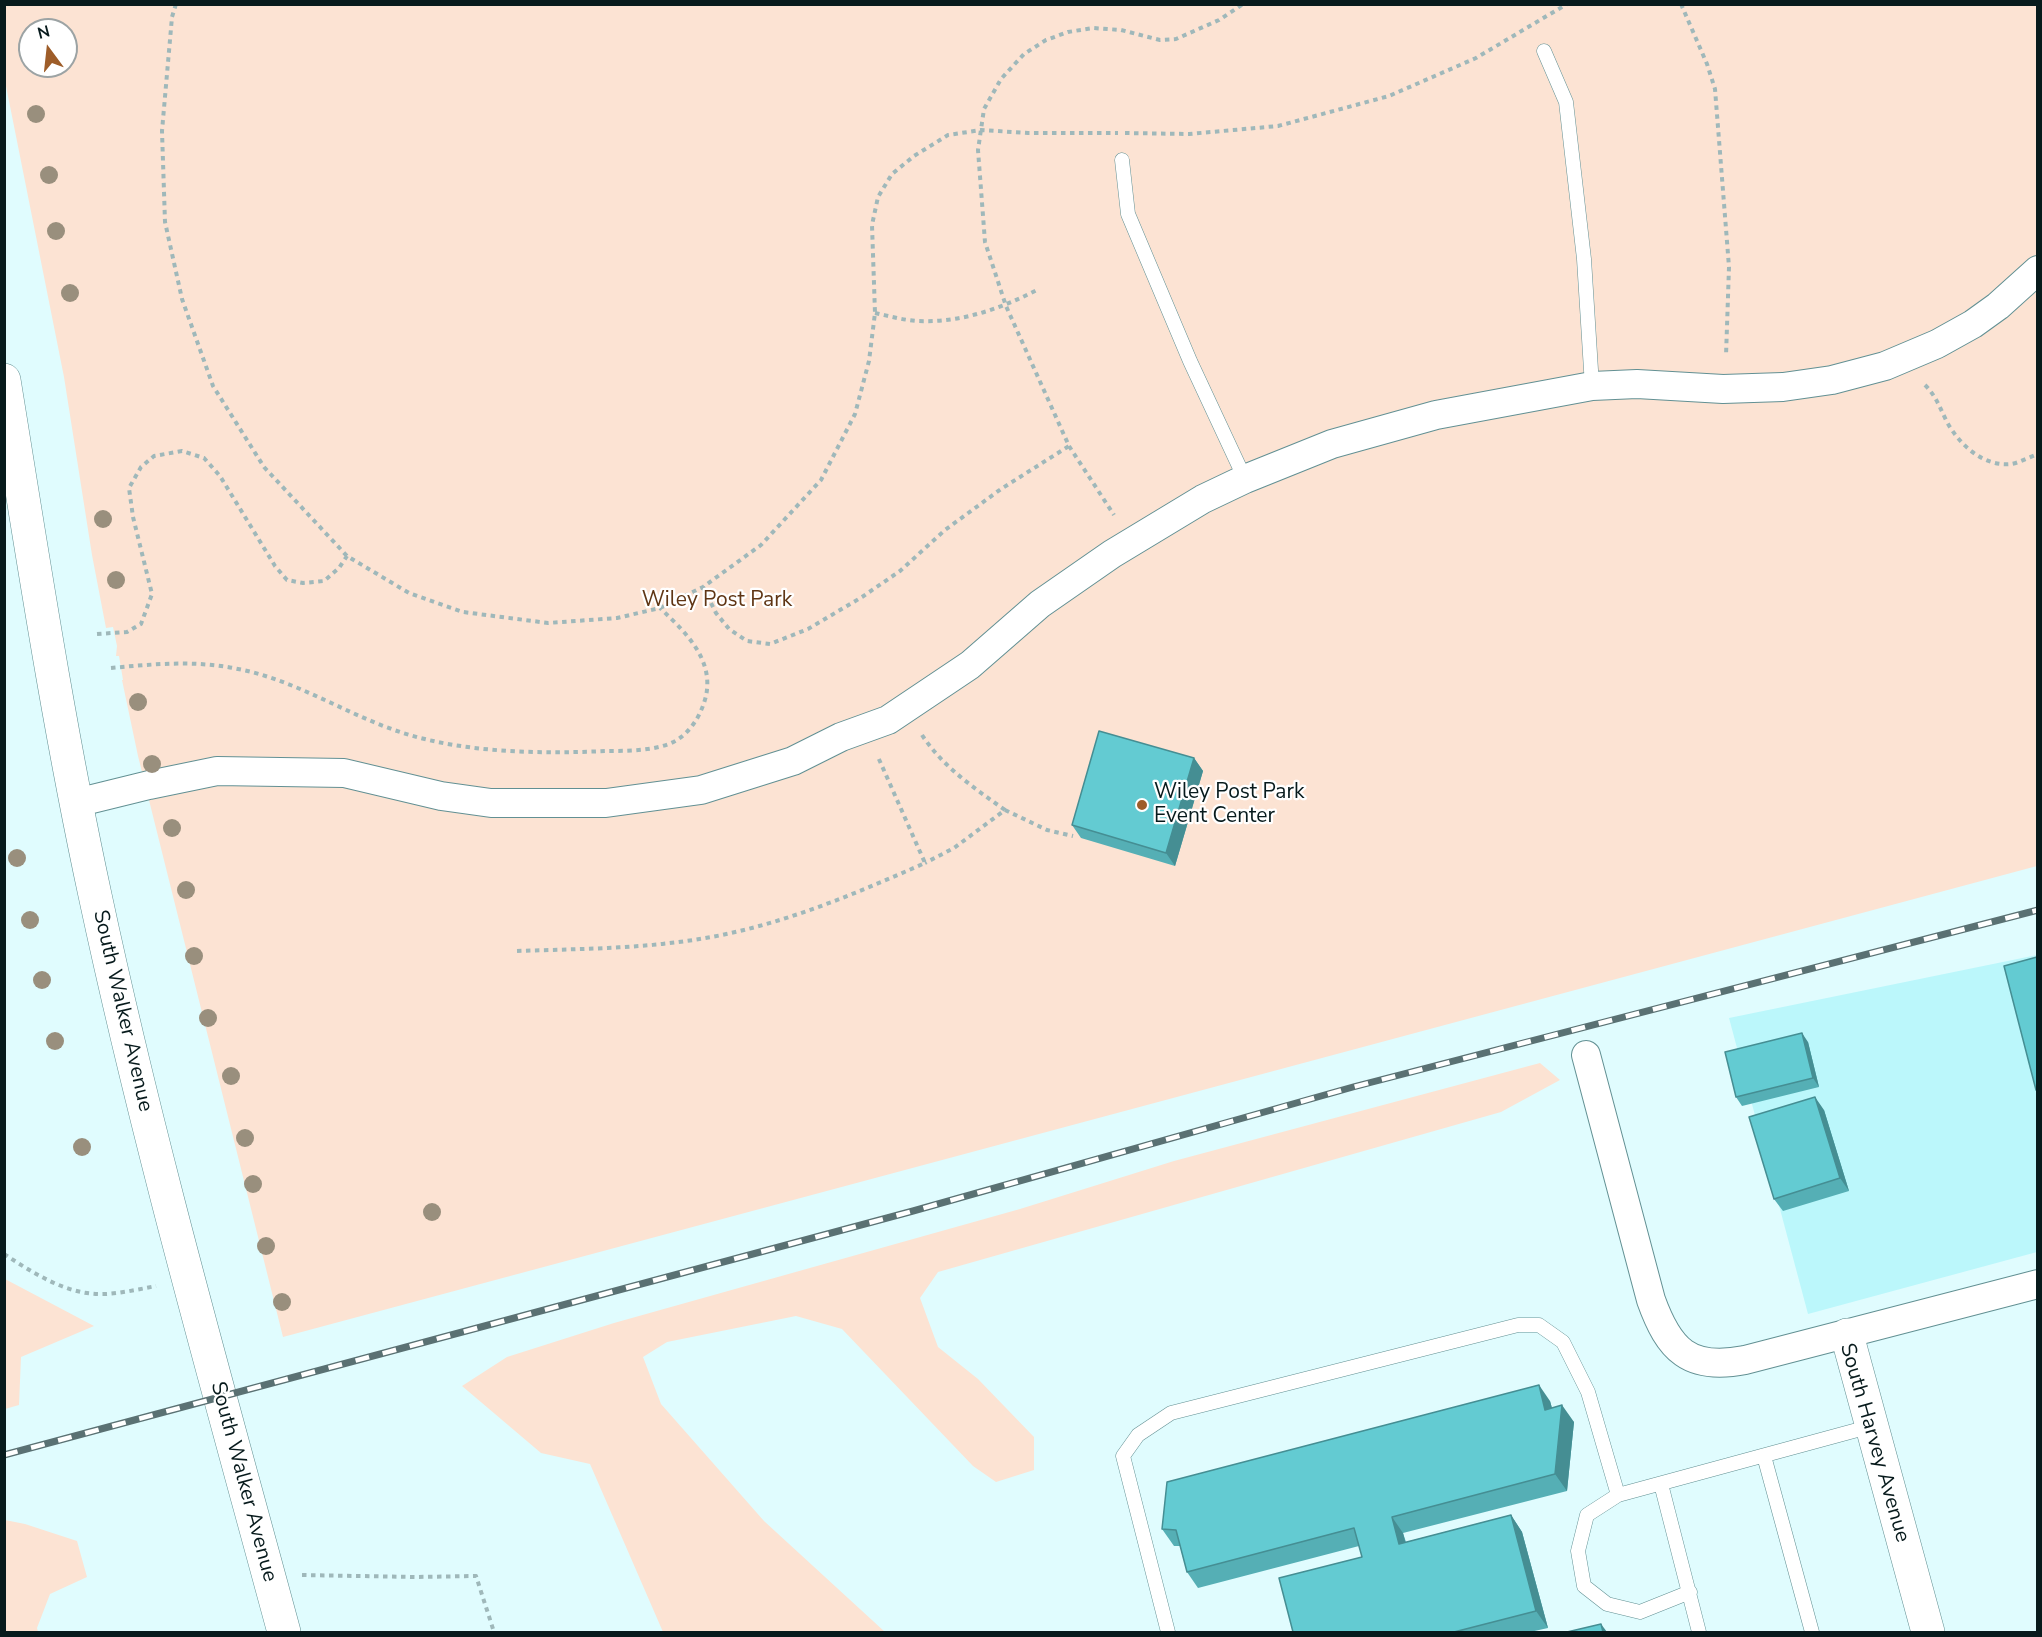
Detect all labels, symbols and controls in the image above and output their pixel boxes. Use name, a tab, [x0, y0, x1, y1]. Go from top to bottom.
north arrow	[18, 18, 78, 78]
text: N	[35, 20, 52, 45]
park label: Wiley Post Park	[642, 588, 792, 614]
place label: Wiley Post Park Event Center	[1154, 780, 1305, 830]
marker: Wiley Post Park Event Center	[1135, 798, 1149, 812]
street label: South Walker Avenue	[87, 908, 157, 1114]
street label: South Harvey Avenue	[1834, 1341, 1914, 1545]
street label: South Walker Avenue	[204, 1379, 282, 1585]

